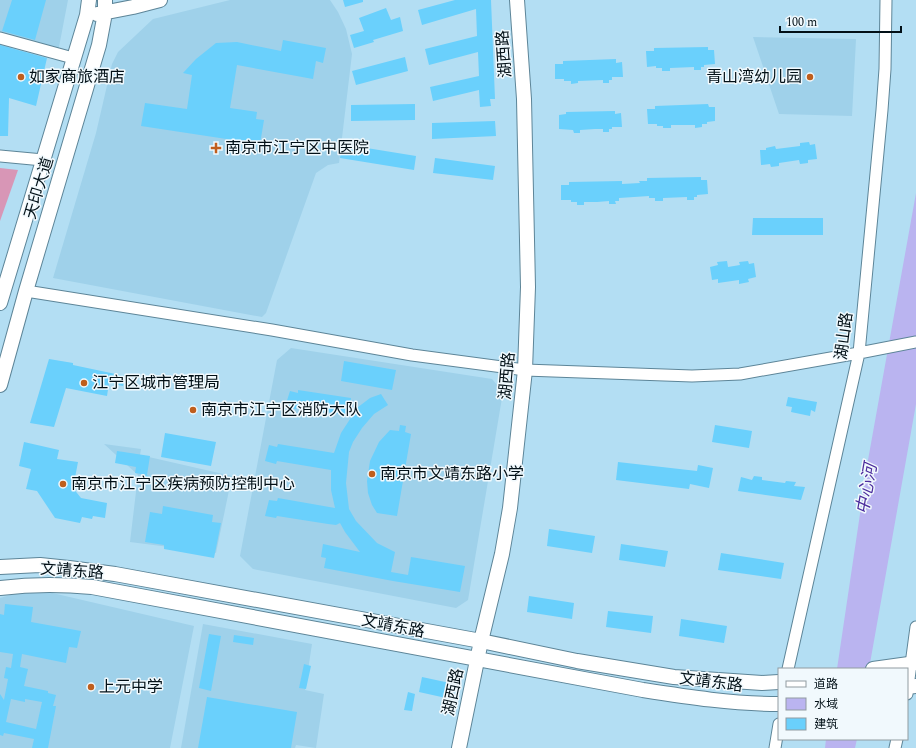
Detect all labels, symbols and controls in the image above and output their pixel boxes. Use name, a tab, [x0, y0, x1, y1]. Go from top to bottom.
scale bar	[780, 8, 901, 34]
text: 100 m	[786, 13, 817, 32]
street label: 湖西路	[490, 29, 518, 79]
place label: 如家商旅酒店	[29, 65, 125, 89]
place label: 青山湾幼儿园	[706, 65, 802, 89]
marker: 如家商旅酒店	[16, 72, 26, 82]
marker: 青山湾幼儿园	[805, 72, 815, 82]
place label: 南京市江宁区中医院	[225, 136, 369, 160]
marker: 南京市江宁区中医院	[210, 142, 222, 154]
street label: 天印大道	[18, 154, 60, 222]
street label: 湖山路	[829, 311, 859, 361]
street label: 湖西路	[493, 351, 521, 401]
place label: 江宁区城市管理局	[92, 371, 220, 395]
marker: 江宁区城市管理局	[79, 378, 89, 388]
place label: 南京市江宁区消防大队	[201, 398, 361, 422]
marker: 南京市江宁区消防大队	[188, 405, 198, 415]
water label: 中心河	[850, 459, 885, 516]
place label: 南京市文靖东路小学	[380, 462, 524, 486]
marker: 南京市文靖东路小学	[367, 469, 377, 479]
place label: 南京市江宁区疾病预防控制中心	[71, 472, 295, 496]
marker: 南京市江宁区疾病预防控制中心	[58, 479, 68, 489]
street label: 文靖东路	[39, 557, 105, 585]
street label: 文靖东路	[359, 608, 427, 644]
street label: 湖西路	[436, 666, 470, 718]
street label: 文靖东路	[678, 666, 744, 698]
legend	[778, 668, 908, 740]
place label: 上元中学	[99, 675, 163, 699]
text: 道路	[814, 675, 838, 694]
marker: 上元中学	[86, 682, 96, 692]
text: 水域	[814, 695, 838, 714]
text: 建筑	[814, 715, 838, 734]

